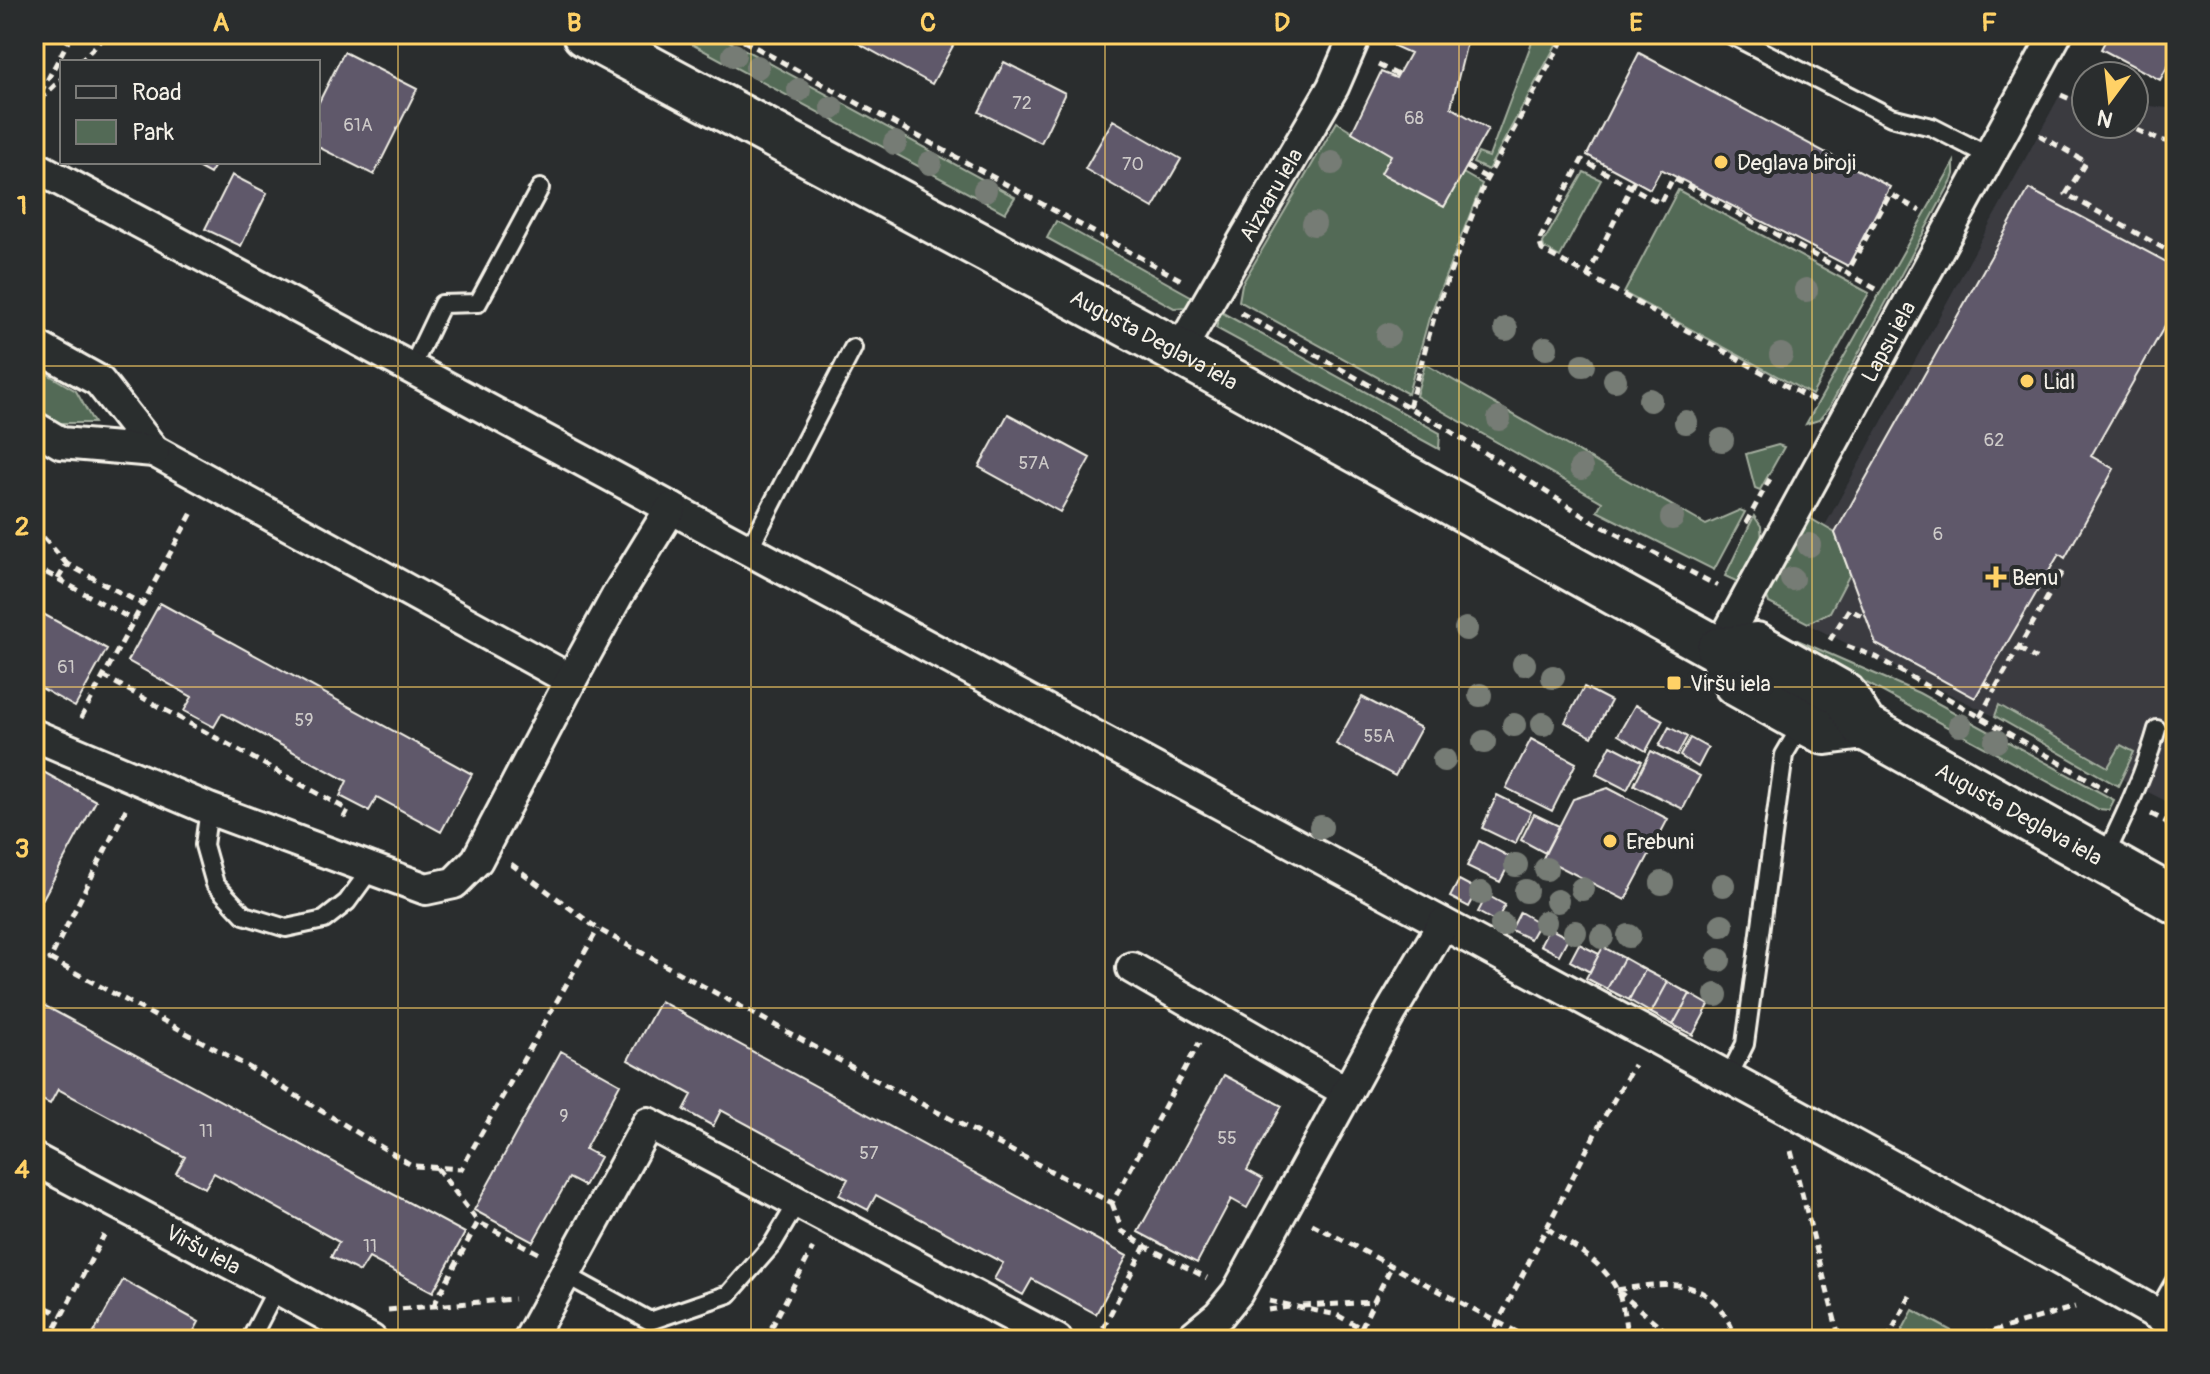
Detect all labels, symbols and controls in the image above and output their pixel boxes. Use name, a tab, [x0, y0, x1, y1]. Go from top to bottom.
text: A	[213, 7, 230, 39]
text: B	[567, 7, 581, 39]
text: C	[920, 7, 936, 39]
text: D	[1274, 7, 1290, 39]
text: E	[1629, 7, 1643, 39]
text: F	[1981, 7, 1997, 39]
legend	[60, 60, 320, 164]
north arrow	[2070, 60, 2150, 140]
text: Road	[132, 78, 182, 107]
house number: 72	[1012, 92, 1032, 115]
text: N	[2094, 103, 2116, 134]
house number: 68	[1404, 107, 1424, 130]
house number: 61A	[343, 114, 373, 137]
text: Park	[132, 118, 174, 147]
street label: Aizvaru iela	[1233, 143, 1309, 247]
place label: Deglava biroji	[1737, 149, 1856, 177]
house number: 70	[1122, 153, 1144, 176]
marker: Deglava biroji	[1712, 153, 1730, 171]
text: 1	[17, 190, 27, 222]
street label: Augusta Deglava iela	[1065, 283, 1243, 397]
street label: Lapsu iela	[1855, 296, 1922, 387]
place label: Lidl	[2043, 368, 2075, 396]
marker: Lidl	[2018, 372, 2036, 390]
house number: 62	[1984, 429, 2004, 452]
house number: 57A	[1019, 452, 1050, 475]
text: 2	[15, 511, 29, 543]
house number: 6	[1933, 523, 1943, 546]
place label: Benu	[2012, 564, 2058, 592]
marker: Benu	[1987, 568, 2005, 586]
house number: 61	[57, 656, 75, 679]
place label: Viršu iela	[1690, 670, 1771, 698]
marker: Viršu iela	[1665, 674, 1683, 692]
house number: 59	[294, 709, 314, 732]
house number: 55A	[1363, 725, 1395, 748]
street label: Augusta Deglava iela	[1930, 757, 2107, 872]
place label: Erebuni	[1626, 828, 1694, 856]
marker: Erebuni	[1601, 832, 1619, 850]
text: 3	[15, 833, 29, 865]
house number: 9	[559, 1105, 569, 1128]
house number: 11	[199, 1120, 213, 1143]
house number: 55	[1217, 1127, 1237, 1150]
house number: 57	[859, 1142, 879, 1165]
text: 4	[14, 1154, 30, 1186]
street label: Viršu iela	[161, 1219, 245, 1281]
house number: 11	[363, 1235, 377, 1258]

